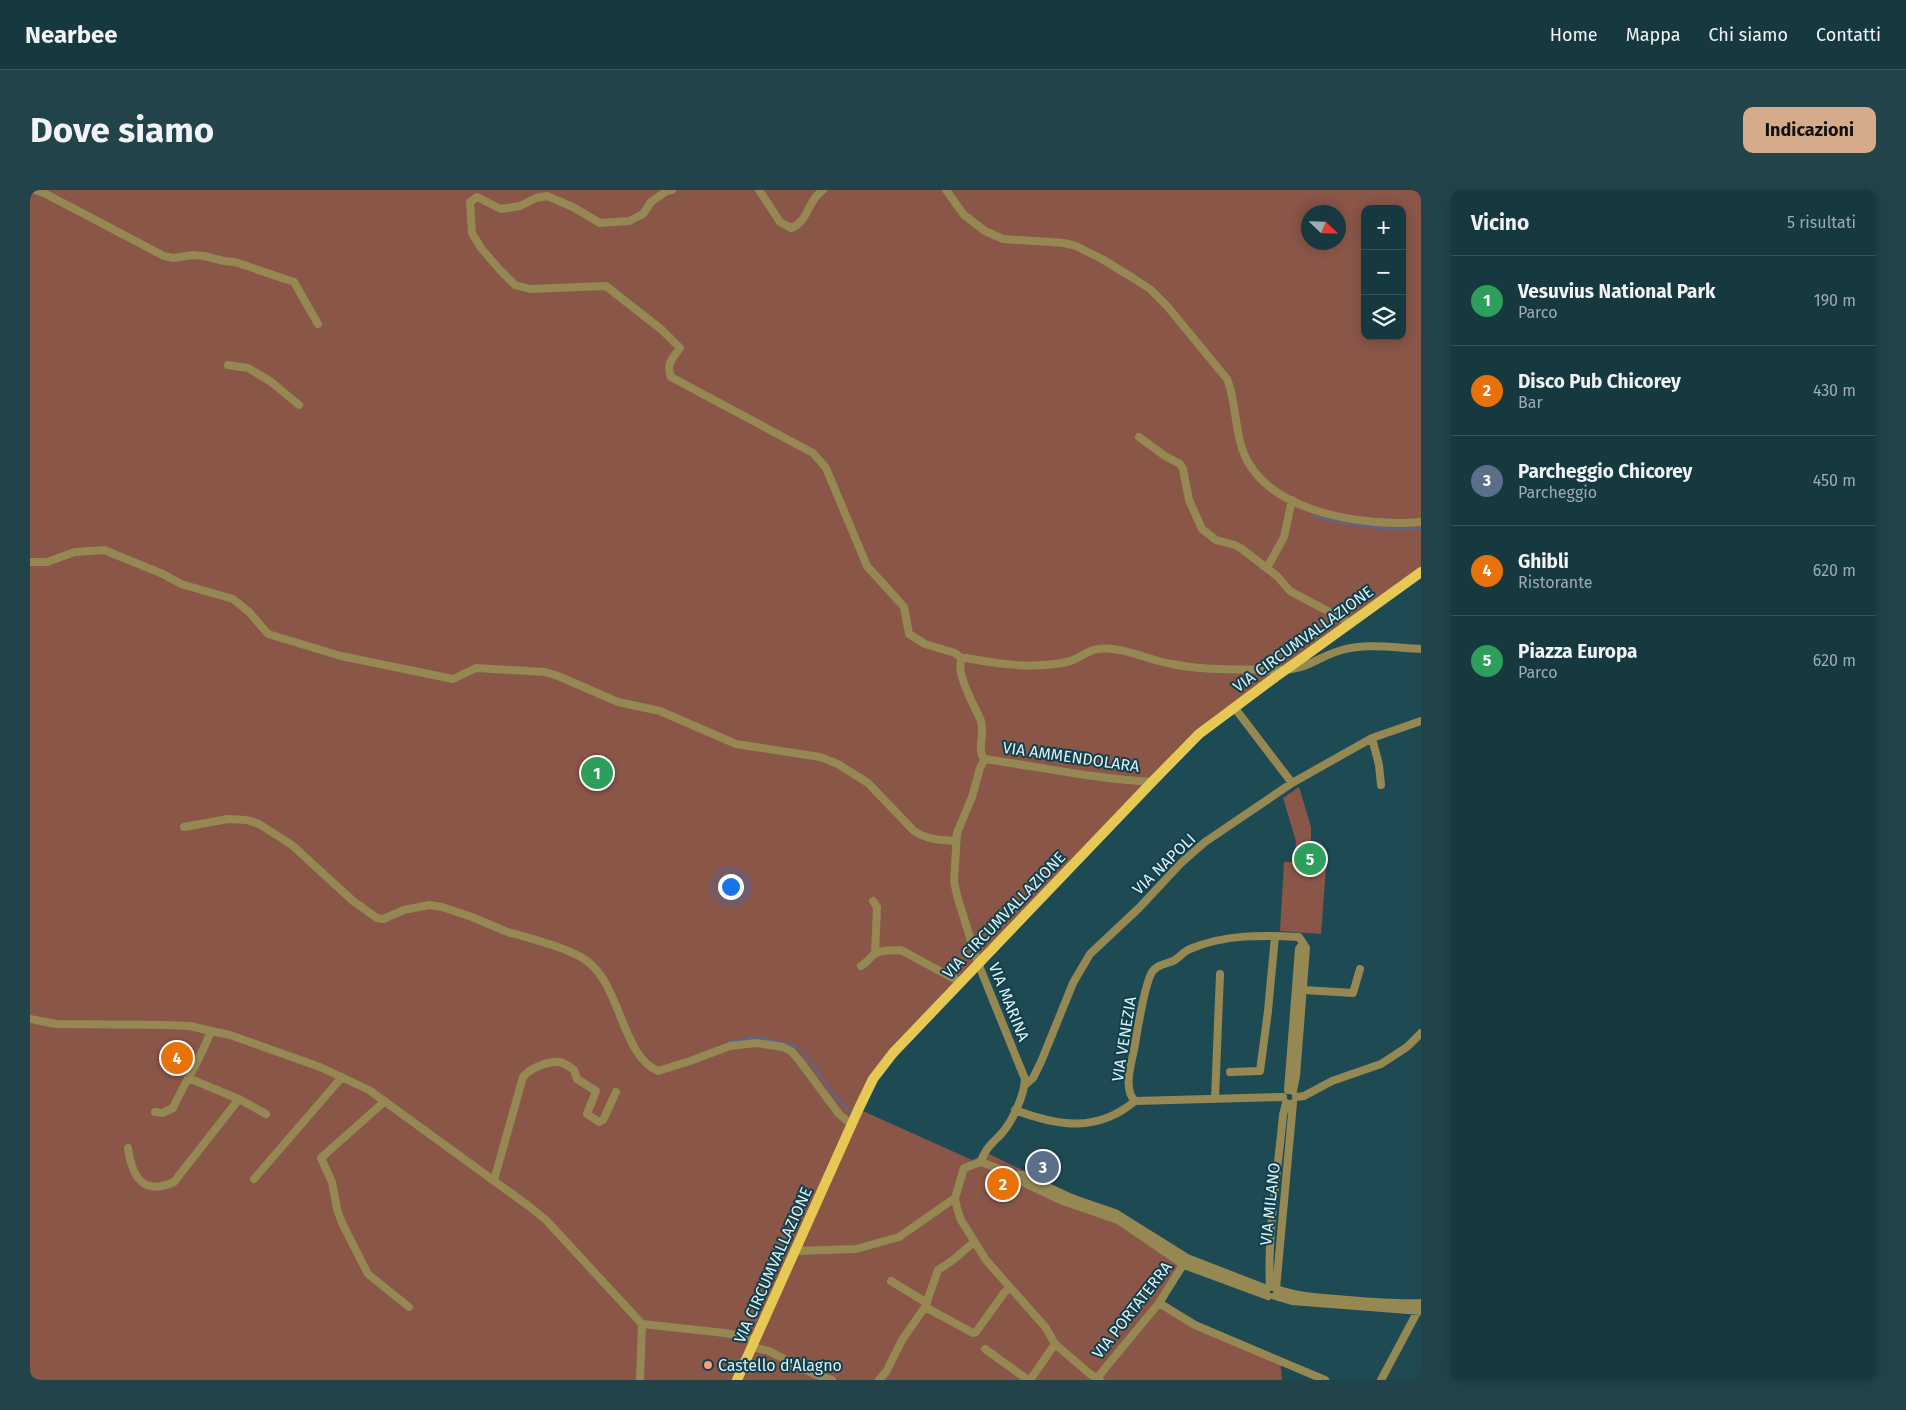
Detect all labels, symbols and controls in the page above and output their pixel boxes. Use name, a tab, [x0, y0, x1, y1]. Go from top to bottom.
text: Nearbee	[25, 21, 118, 49]
text: Home	[1550, 24, 1598, 46]
text: Mappa	[1626, 24, 1680, 46]
text: Chi siamo	[1708, 24, 1788, 46]
text: Contatti	[1816, 24, 1881, 46]
button: Indicazioni	[1743, 107, 1876, 153]
text: Dove siamo	[30, 109, 214, 151]
north arrow	[1301, 205, 1346, 250]
map controls	[1361, 205, 1406, 340]
button: +	[1361, 205, 1406, 250]
text: Vicino	[1471, 210, 1529, 236]
text: 5 risultati	[1787, 213, 1856, 232]
button: −	[1361, 250, 1406, 295]
text: Vesuvius National Park	[1518, 280, 1716, 303]
text: 1	[1483, 291, 1491, 310]
text: 190 m	[1814, 291, 1856, 310]
button: layers	[1361, 295, 1406, 340]
text: Parco	[1518, 303, 1558, 322]
text: Disco Pub Chicorey	[1518, 370, 1681, 393]
text: 2	[1483, 381, 1491, 400]
text: 430 m	[1813, 381, 1856, 400]
text: Bar	[1518, 393, 1543, 412]
text: Parcheggio Chicorey	[1518, 460, 1692, 483]
text: 3	[1483, 471, 1491, 490]
text: 450 m	[1813, 471, 1856, 490]
text: Parcheggio	[1518, 483, 1597, 502]
text: Ghibli	[1518, 550, 1569, 573]
text: 4	[1482, 561, 1492, 580]
text: 620 m	[1813, 561, 1856, 580]
text: Ristorante	[1518, 573, 1593, 592]
street label: VIA CIRCUMVALLAZIONE	[1229, 582, 1377, 696]
text: Piazza Europa	[1518, 640, 1638, 663]
text: 5	[1483, 651, 1491, 670]
text: 620 m	[1813, 651, 1856, 670]
text: Parco	[1518, 663, 1558, 682]
street label: VIA AMMENDOLARA	[1001, 738, 1141, 776]
pin: 1	[581, 754, 613, 792]
street label: VIA NAPOLI	[1129, 829, 1199, 899]
pin: 5	[1294, 840, 1326, 878]
street label: VIA CIRCUMVALLAZIONE	[939, 848, 1069, 982]
your location	[718, 874, 744, 900]
street label: VIA MARINA	[985, 960, 1034, 1045]
street label: VIA VENEZIA	[1108, 994, 1140, 1083]
pin: 4	[161, 1039, 193, 1077]
pin: 3	[1027, 1148, 1059, 1186]
street label: VIA MILANO	[1256, 1162, 1284, 1246]
pin: 2	[987, 1165, 1019, 1203]
street label: VIA CIRCUMVALLAZIONE	[730, 1184, 816, 1346]
street label: VIA PORTATERRA	[1088, 1257, 1176, 1362]
place label: Castello d'Alagno	[718, 1356, 842, 1375]
marker: Castello d'Alagno	[702, 1359, 714, 1371]

